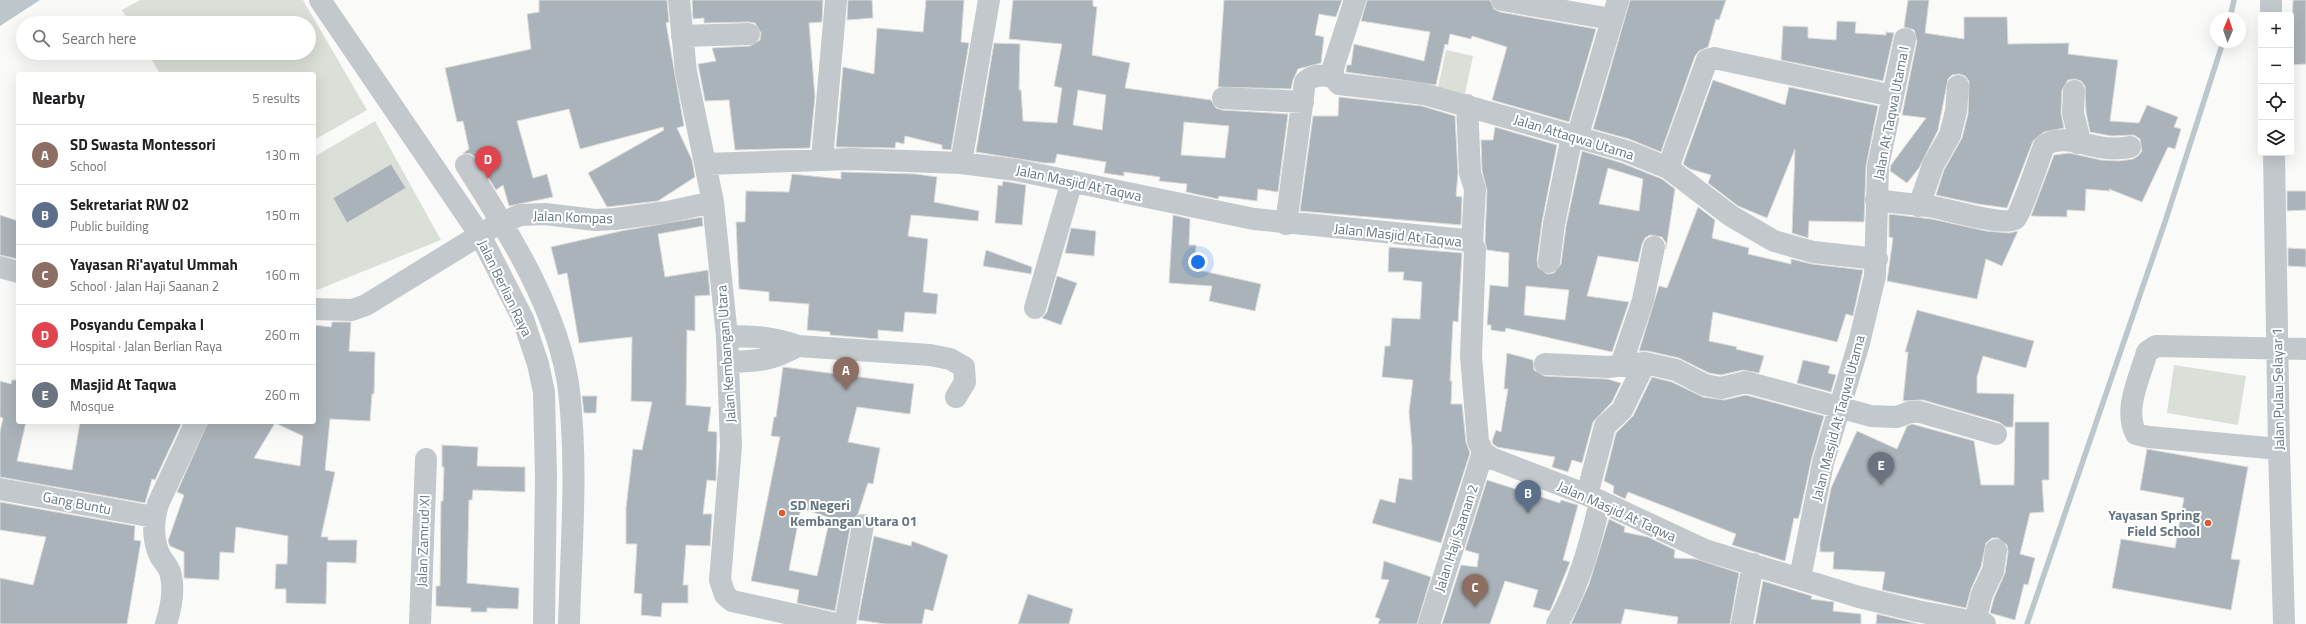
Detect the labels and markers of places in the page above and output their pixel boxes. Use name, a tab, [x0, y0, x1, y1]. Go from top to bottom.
pin: D	[475, 146, 501, 179]
pin: A	[833, 357, 859, 390]
pin: E	[1868, 452, 1894, 485]
pin: B	[1515, 480, 1541, 513]
place label: SD Negeri Kembangan Utara 01	[790, 494, 917, 531]
place label: Yayasan Spring Field School	[2108, 504, 2201, 541]
marker: SD Negeri Kembangan Utara 01	[777, 508, 787, 518]
marker: Yayasan Spring Field School	[2203, 518, 2213, 528]
pin: C	[1462, 574, 1488, 607]

